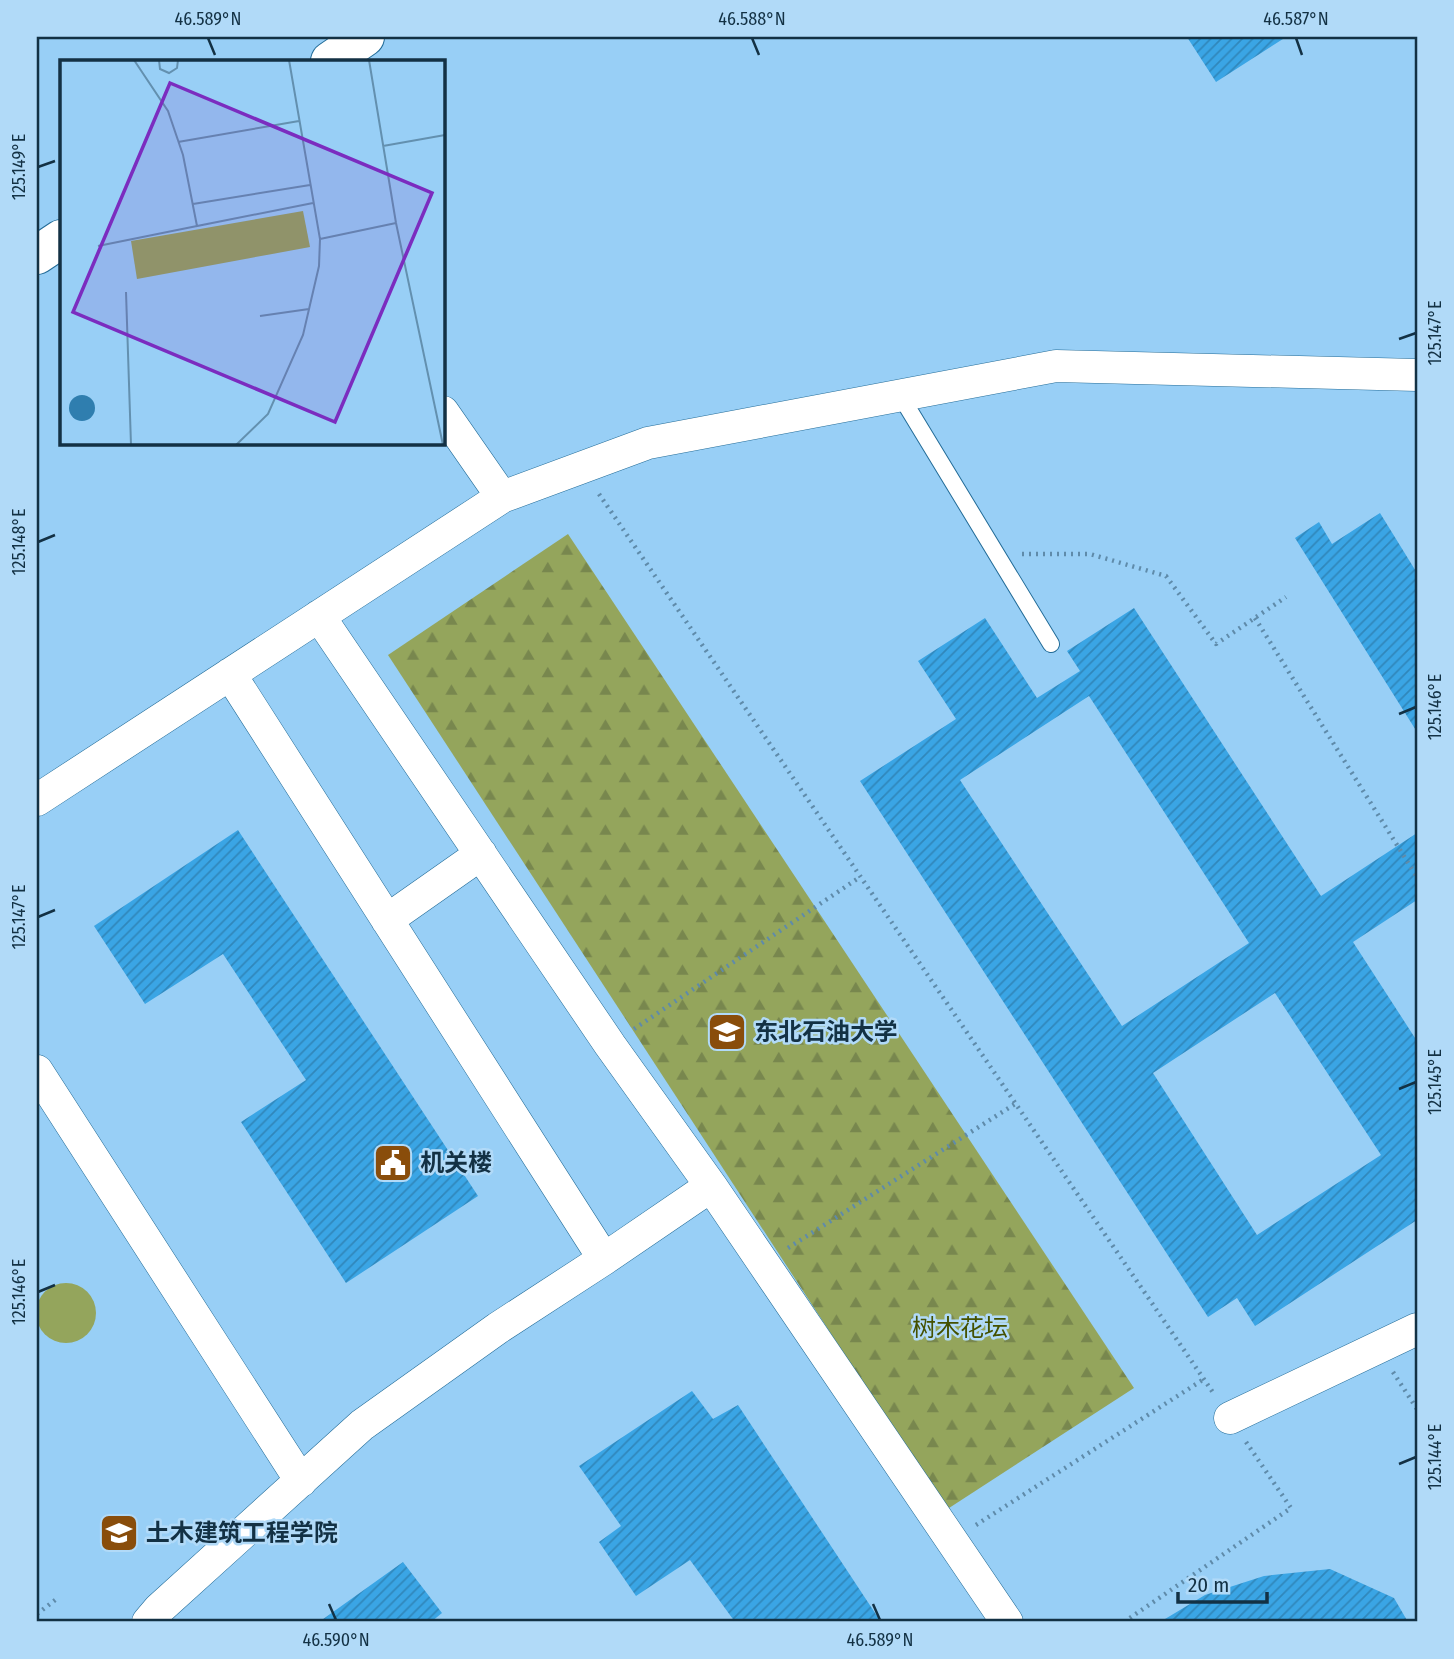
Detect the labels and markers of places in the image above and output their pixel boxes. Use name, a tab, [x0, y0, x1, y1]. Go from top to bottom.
school or university icon: 东北石油大学	[706, 1011, 748, 1053]
place label: 东北石油大学	[754, 1018, 898, 1046]
public building icon: 机关楼	[372, 1142, 414, 1184]
place label: 机关楼	[420, 1149, 492, 1177]
school or university icon: 土木建筑工程学院	[98, 1512, 140, 1554]
place label: 土木建筑工程学院	[146, 1519, 338, 1547]

